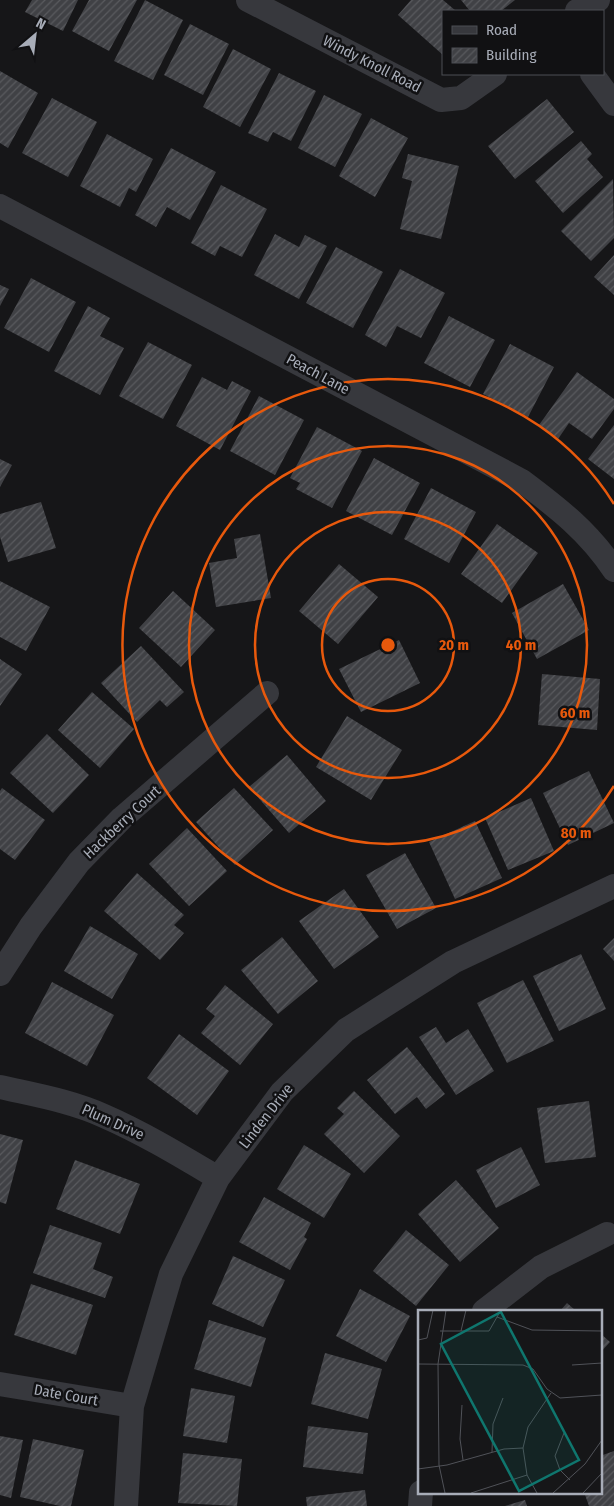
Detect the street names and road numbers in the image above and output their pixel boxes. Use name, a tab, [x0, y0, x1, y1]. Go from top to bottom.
street label: Windy Knoll Road	[320, 32, 424, 96]
street label: Peach Lane	[283, 350, 353, 398]
street label: Hackberry Court	[80, 782, 164, 862]
street label: Linden Drive	[235, 1080, 297, 1152]
street label: Plum Drive	[79, 1100, 147, 1144]
street label: Date Court	[33, 1381, 100, 1409]

